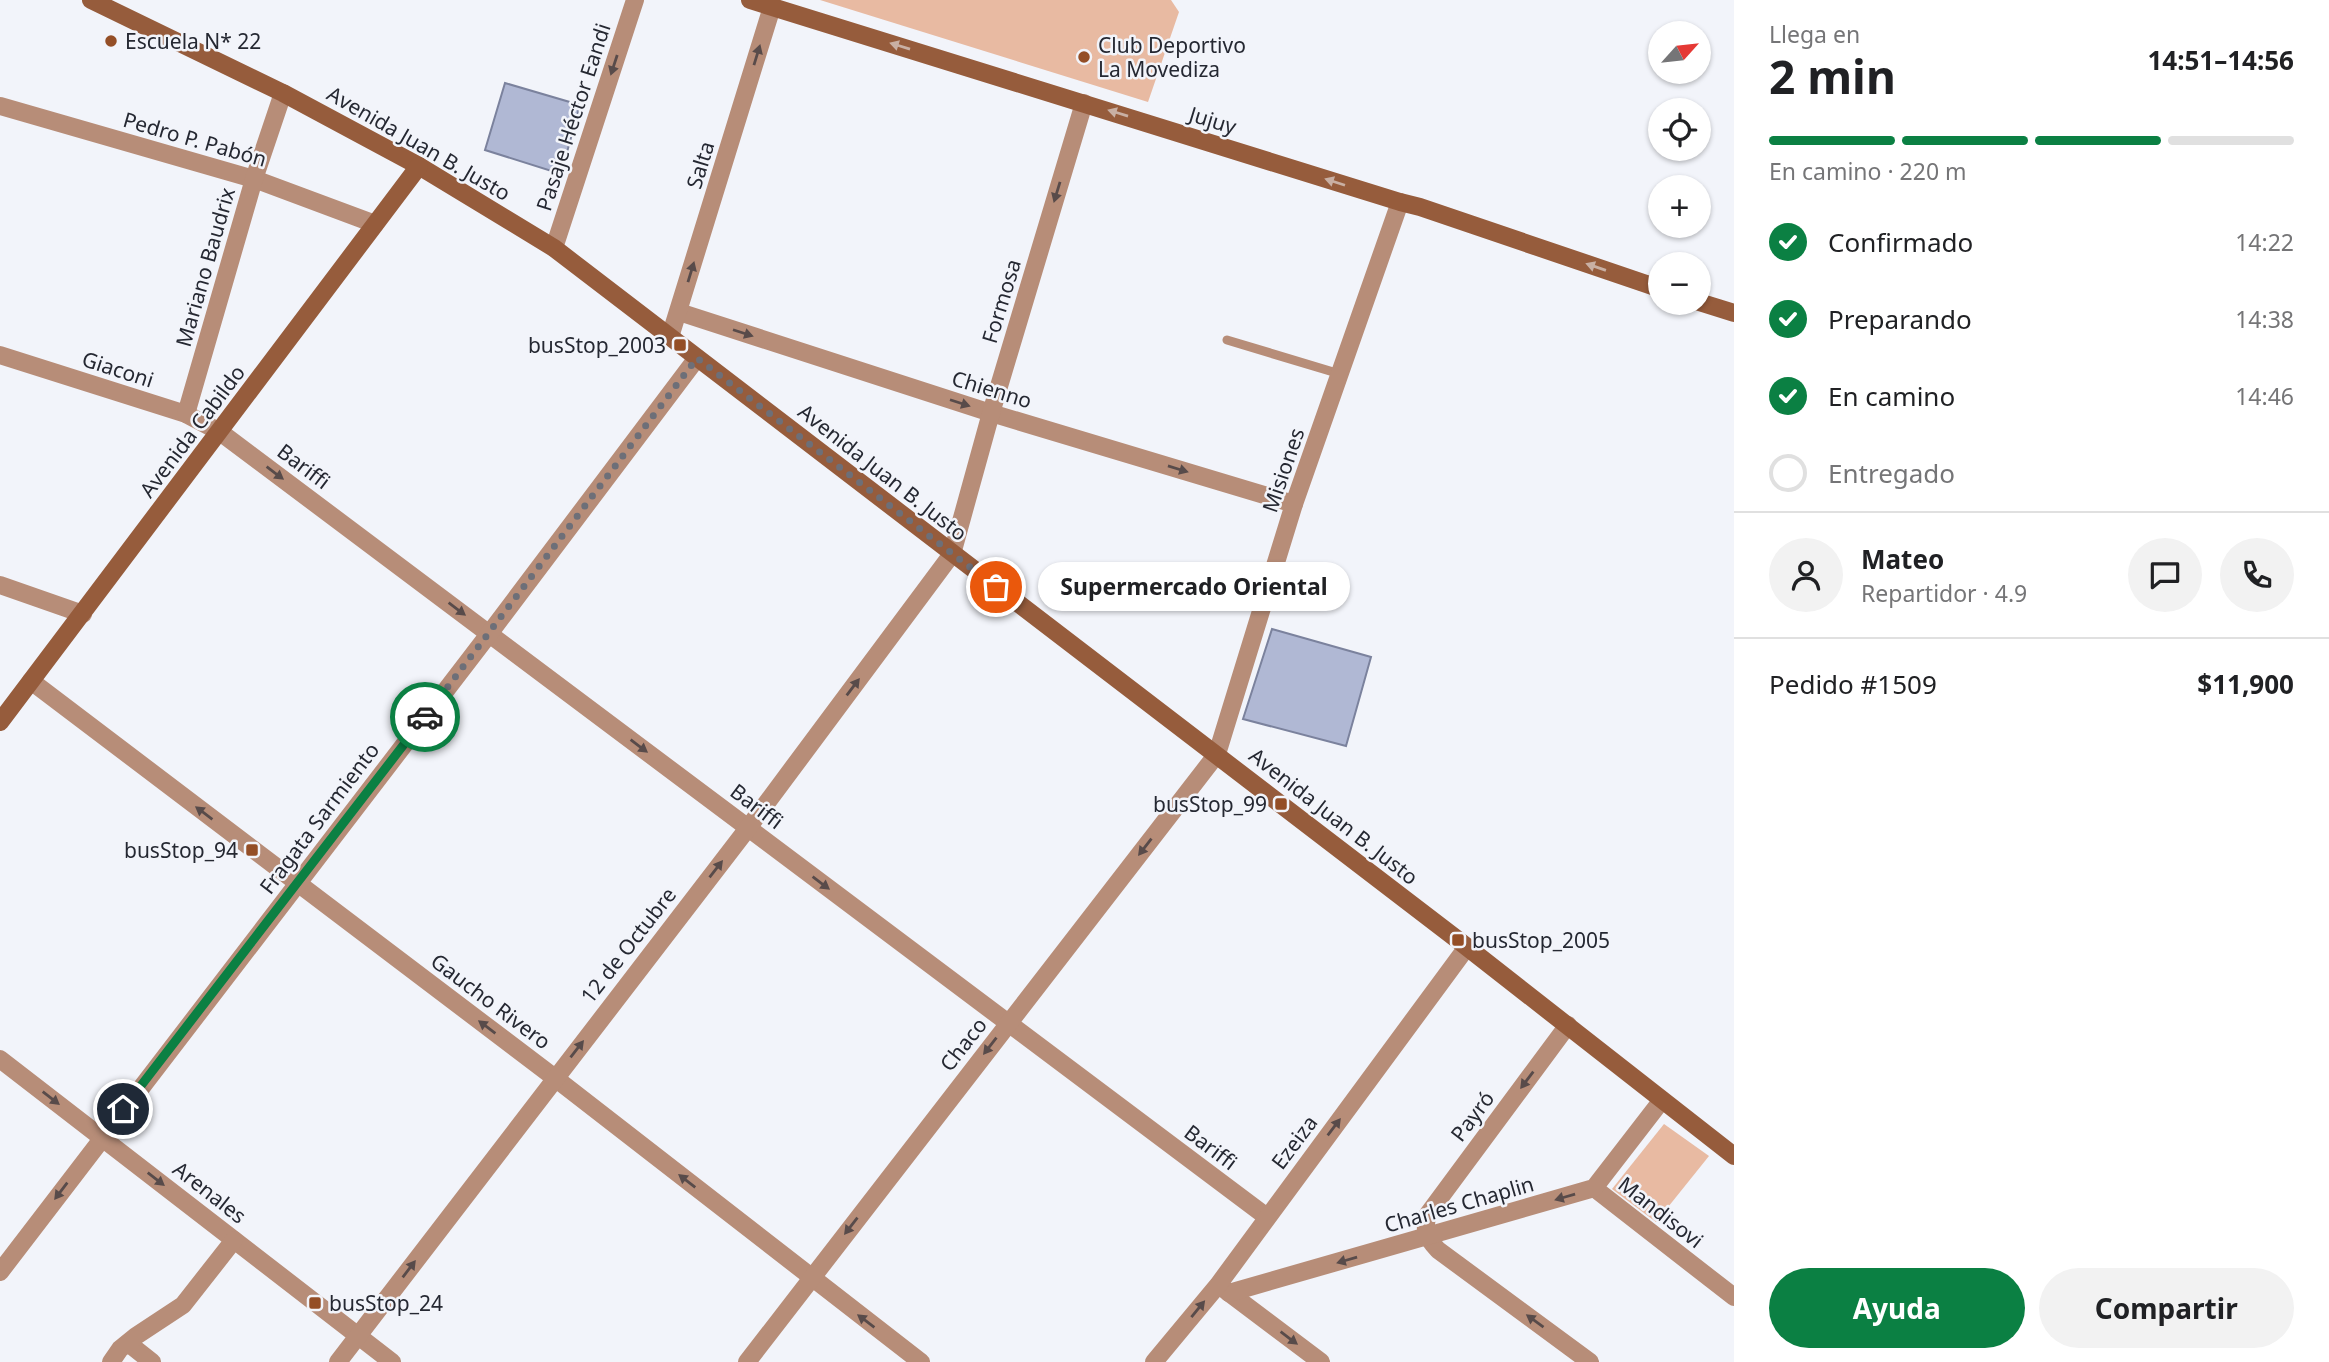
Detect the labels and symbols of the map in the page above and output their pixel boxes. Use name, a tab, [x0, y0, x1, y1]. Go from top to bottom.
street label: Pasaje Héctor Eandi	[529, 20, 617, 214]
north arrow	[1648, 21, 1712, 84]
place label: Escuela N* 22	[125, 27, 261, 55]
place label: Club Deportivo La Movediza	[1098, 31, 1246, 83]
marker: Escuela N* 22	[103, 33, 119, 49]
one-way arrow	[890, 41, 911, 51]
one-way arrow	[753, 44, 763, 65]
marker: Club Deportivo La Movediza	[1076, 49, 1092, 65]
one-way arrow	[608, 55, 618, 76]
street label: Avenida Juan B. Justo	[322, 79, 516, 207]
street label: Jujuy	[1184, 99, 1240, 140]
street label: Pedro P. Pabón	[120, 105, 270, 173]
one-way arrow	[1107, 108, 1128, 118]
street label: Salta	[680, 138, 720, 192]
one-way arrow	[1324, 176, 1345, 186]
one-way arrow	[1052, 181, 1062, 202]
street label: Mariano Baudrix	[169, 184, 241, 350]
street label: Formosa	[975, 256, 1027, 346]
one-way arrow	[1586, 261, 1607, 272]
one-way arrow	[686, 262, 696, 283]
one-way arrow	[733, 329, 754, 339]
place label: busStop_2003	[528, 331, 666, 359]
marker: busStop_2003	[672, 337, 688, 353]
street label: Giaconi	[79, 344, 157, 394]
street label: Avenida Cabildo	[133, 359, 251, 503]
street label: Chienno	[949, 364, 1035, 414]
street label: Avenida Juan B. Justo	[793, 397, 973, 547]
one-way arrow	[950, 399, 971, 409]
street label: Misiones	[1256, 424, 1310, 516]
street label: Bariffi	[272, 437, 336, 495]
one-way arrow	[1167, 465, 1188, 475]
one-way arrow	[266, 466, 284, 480]
pin	[966, 557, 1026, 617]
callout: Supermercado Oriental	[1038, 562, 1350, 612]
one-way arrow	[448, 602, 466, 616]
one-way arrow	[845, 678, 859, 696]
courier	[390, 682, 460, 752]
street label: Fragata Sarmiento	[253, 737, 385, 899]
one-way arrow	[630, 739, 648, 753]
street label: Avenida Juan B. Justo	[1244, 741, 1424, 891]
street label: Bariffi	[725, 777, 789, 835]
place label: busStop_99	[1153, 790, 1267, 818]
marker: busStop_99	[1273, 796, 1289, 812]
one-way arrow	[195, 805, 213, 820]
place label: busStop_94	[124, 836, 238, 864]
one-way arrow	[1138, 838, 1152, 856]
marker: busStop_94	[244, 842, 260, 858]
one-way arrow	[708, 860, 722, 878]
one-way arrow	[811, 875, 829, 890]
street label: 12 de Octubre	[574, 881, 682, 1009]
place label: busStop_2005	[1472, 926, 1610, 954]
marker: busStop_2005	[1450, 932, 1466, 948]
street label: Gaucho Rivero	[425, 947, 557, 1055]
street label: Chaco	[933, 1011, 993, 1077]
one-way arrow	[478, 1020, 496, 1034]
one-way arrow	[984, 1037, 998, 1055]
one-way arrow	[569, 1040, 583, 1058]
one-way arrow	[1521, 1071, 1535, 1089]
pin	[93, 1079, 153, 1139]
street label: Payró	[1444, 1085, 1500, 1147]
one-way arrow	[42, 1090, 60, 1104]
street label: Ezeiza	[1265, 1109, 1323, 1175]
street label: Bariffi	[1179, 1118, 1243, 1176]
one-way arrow	[1327, 1118, 1341, 1136]
street label: Arenales	[168, 1155, 252, 1229]
street label: Charles Chaplin	[1381, 1169, 1537, 1239]
street label: Mandisovi	[1613, 1170, 1709, 1254]
one-way arrow	[147, 1171, 165, 1185]
one-way arrow	[678, 1174, 695, 1189]
one-way arrow	[53, 1182, 68, 1200]
one-way arrow	[1555, 1192, 1576, 1202]
one-way arrow	[843, 1216, 858, 1234]
one-way arrow	[1336, 1255, 1358, 1266]
one-way arrow	[401, 1260, 415, 1278]
place label: busStop_24	[329, 1289, 443, 1317]
marker: busStop_24	[307, 1295, 323, 1311]
one-way arrow	[1190, 1301, 1205, 1319]
one-way arrow	[857, 1314, 875, 1328]
one-way arrow	[1526, 1315, 1544, 1329]
one-way arrow	[1280, 1331, 1298, 1345]

